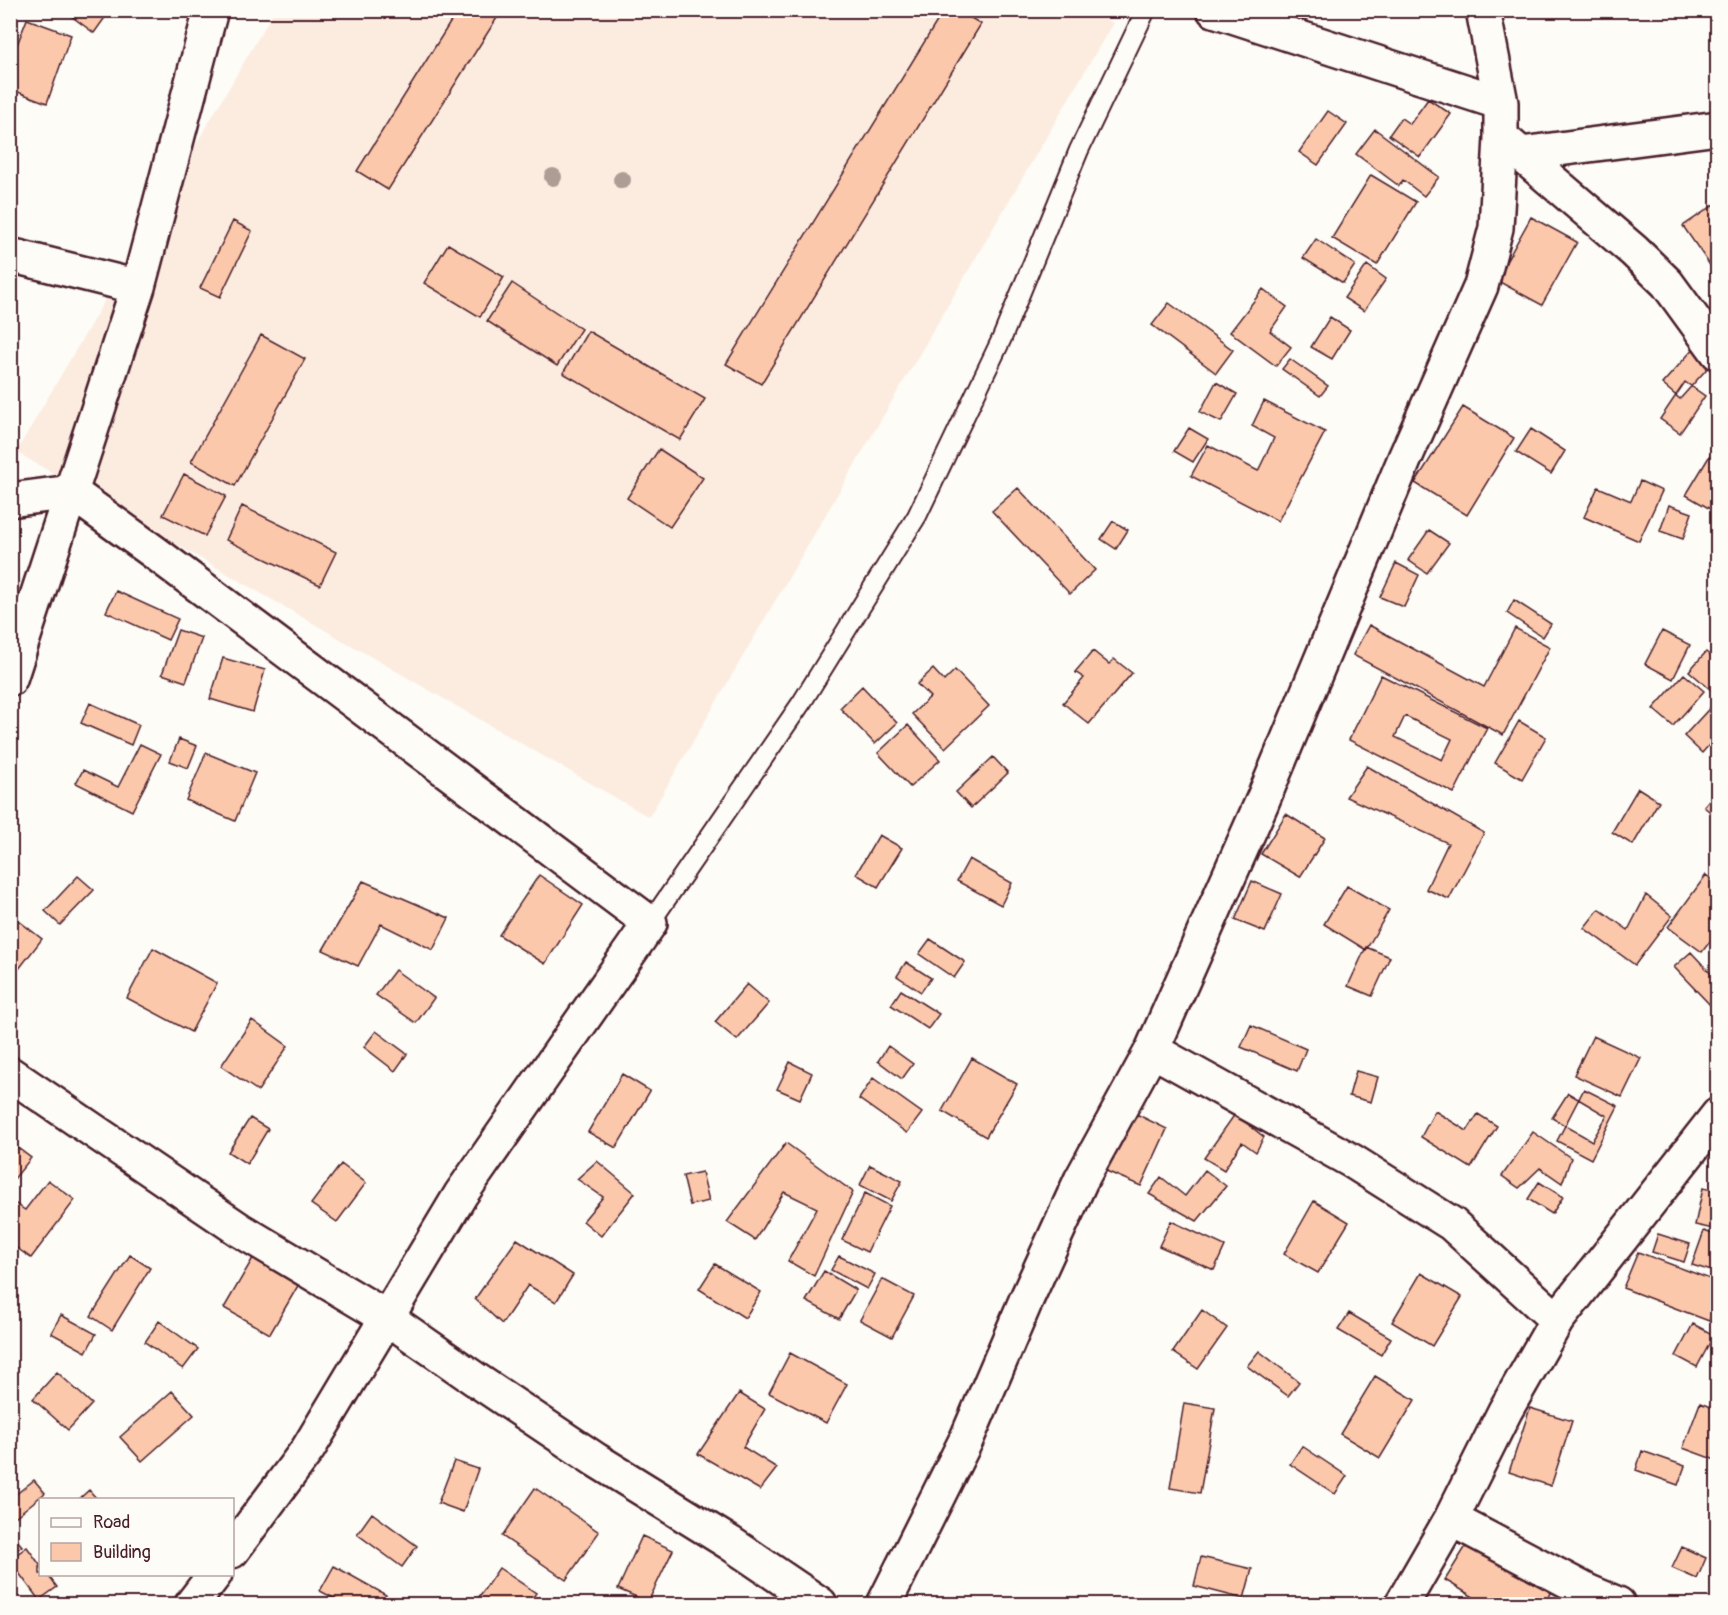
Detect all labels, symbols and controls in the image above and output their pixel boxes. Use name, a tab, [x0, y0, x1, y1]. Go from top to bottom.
legend	[39, 1498, 234, 1576]
text: Road	[93, 1511, 130, 1534]
text: Building	[93, 1541, 151, 1564]

